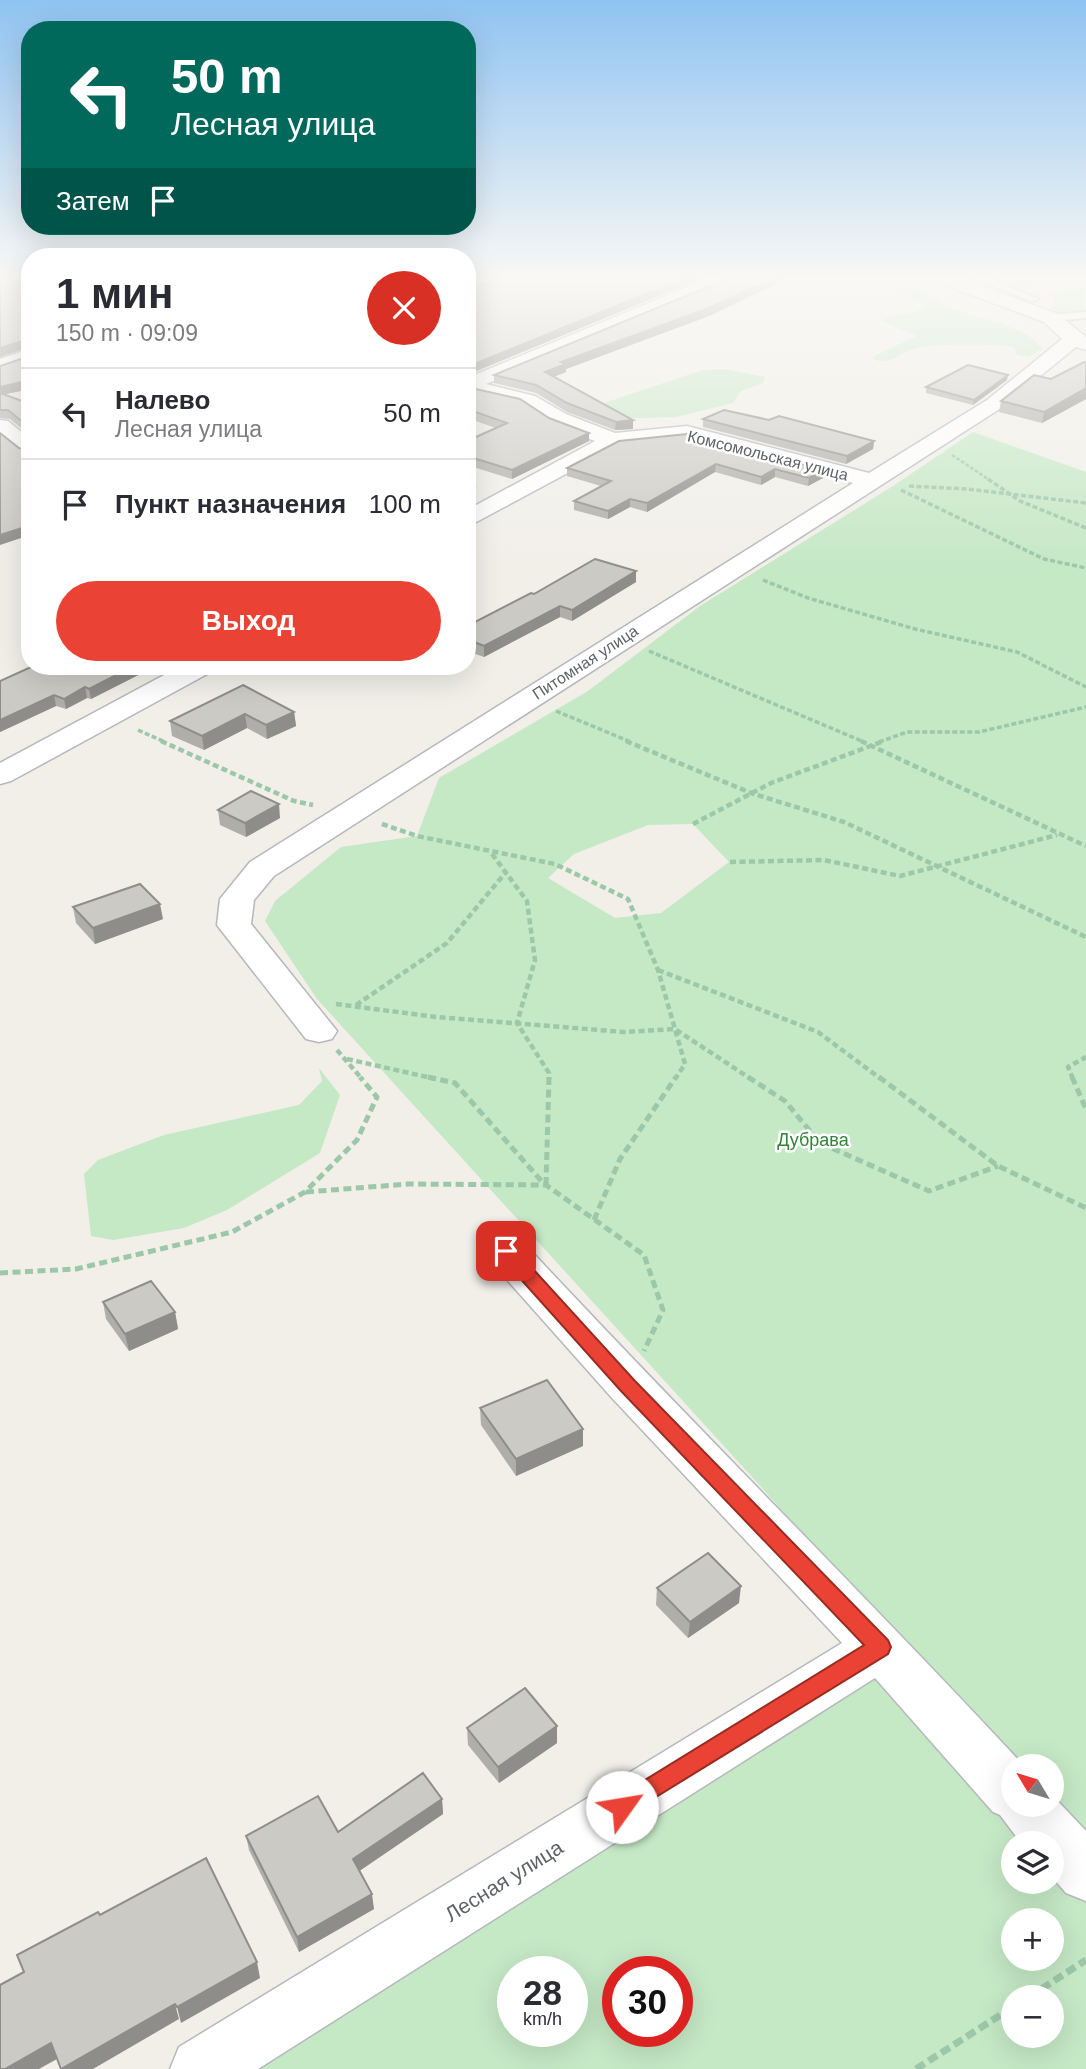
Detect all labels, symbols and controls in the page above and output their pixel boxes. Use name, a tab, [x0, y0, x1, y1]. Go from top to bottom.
icon: left	[56, 49, 147, 140]
text: 50 m	[171, 49, 283, 103]
text: Лесная улица	[171, 106, 375, 142]
icon: arrive	[144, 182, 182, 220]
text: Затем	[56, 186, 130, 216]
text: 1 мин	[56, 270, 173, 317]
button: close	[367, 271, 441, 345]
text: 150 m · 09:09	[56, 320, 198, 346]
text: Налево	[115, 385, 210, 415]
icon: left	[56, 395, 94, 433]
text: 50 m	[383, 398, 441, 428]
text: Лесная улица	[115, 416, 262, 442]
street label: Комсомольская улица	[686, 427, 850, 484]
icon: arrive	[56, 486, 94, 524]
text: Пункт назначения	[115, 489, 346, 519]
text: 100 m	[369, 489, 441, 519]
button: Выход	[56, 581, 441, 661]
street label: Питомная улица	[529, 622, 641, 703]
park label: Дубрава	[777, 1130, 850, 1150]
pin	[476, 1221, 536, 1281]
icon: arrive	[487, 1232, 525, 1270]
north arrow	[1001, 1754, 1064, 1816]
map controls	[1001, 1754, 1064, 2048]
position arrow	[585, 1770, 659, 1844]
button: layers	[1001, 1831, 1064, 1894]
street label: Лесная улица	[441, 1835, 567, 1926]
button: +	[1001, 1908, 1064, 1971]
speed limit sign: 30	[602, 1956, 693, 2047]
text: 28	[523, 1973, 562, 2012]
button: −	[1001, 1985, 1064, 2048]
text: km/h	[523, 2009, 562, 2029]

